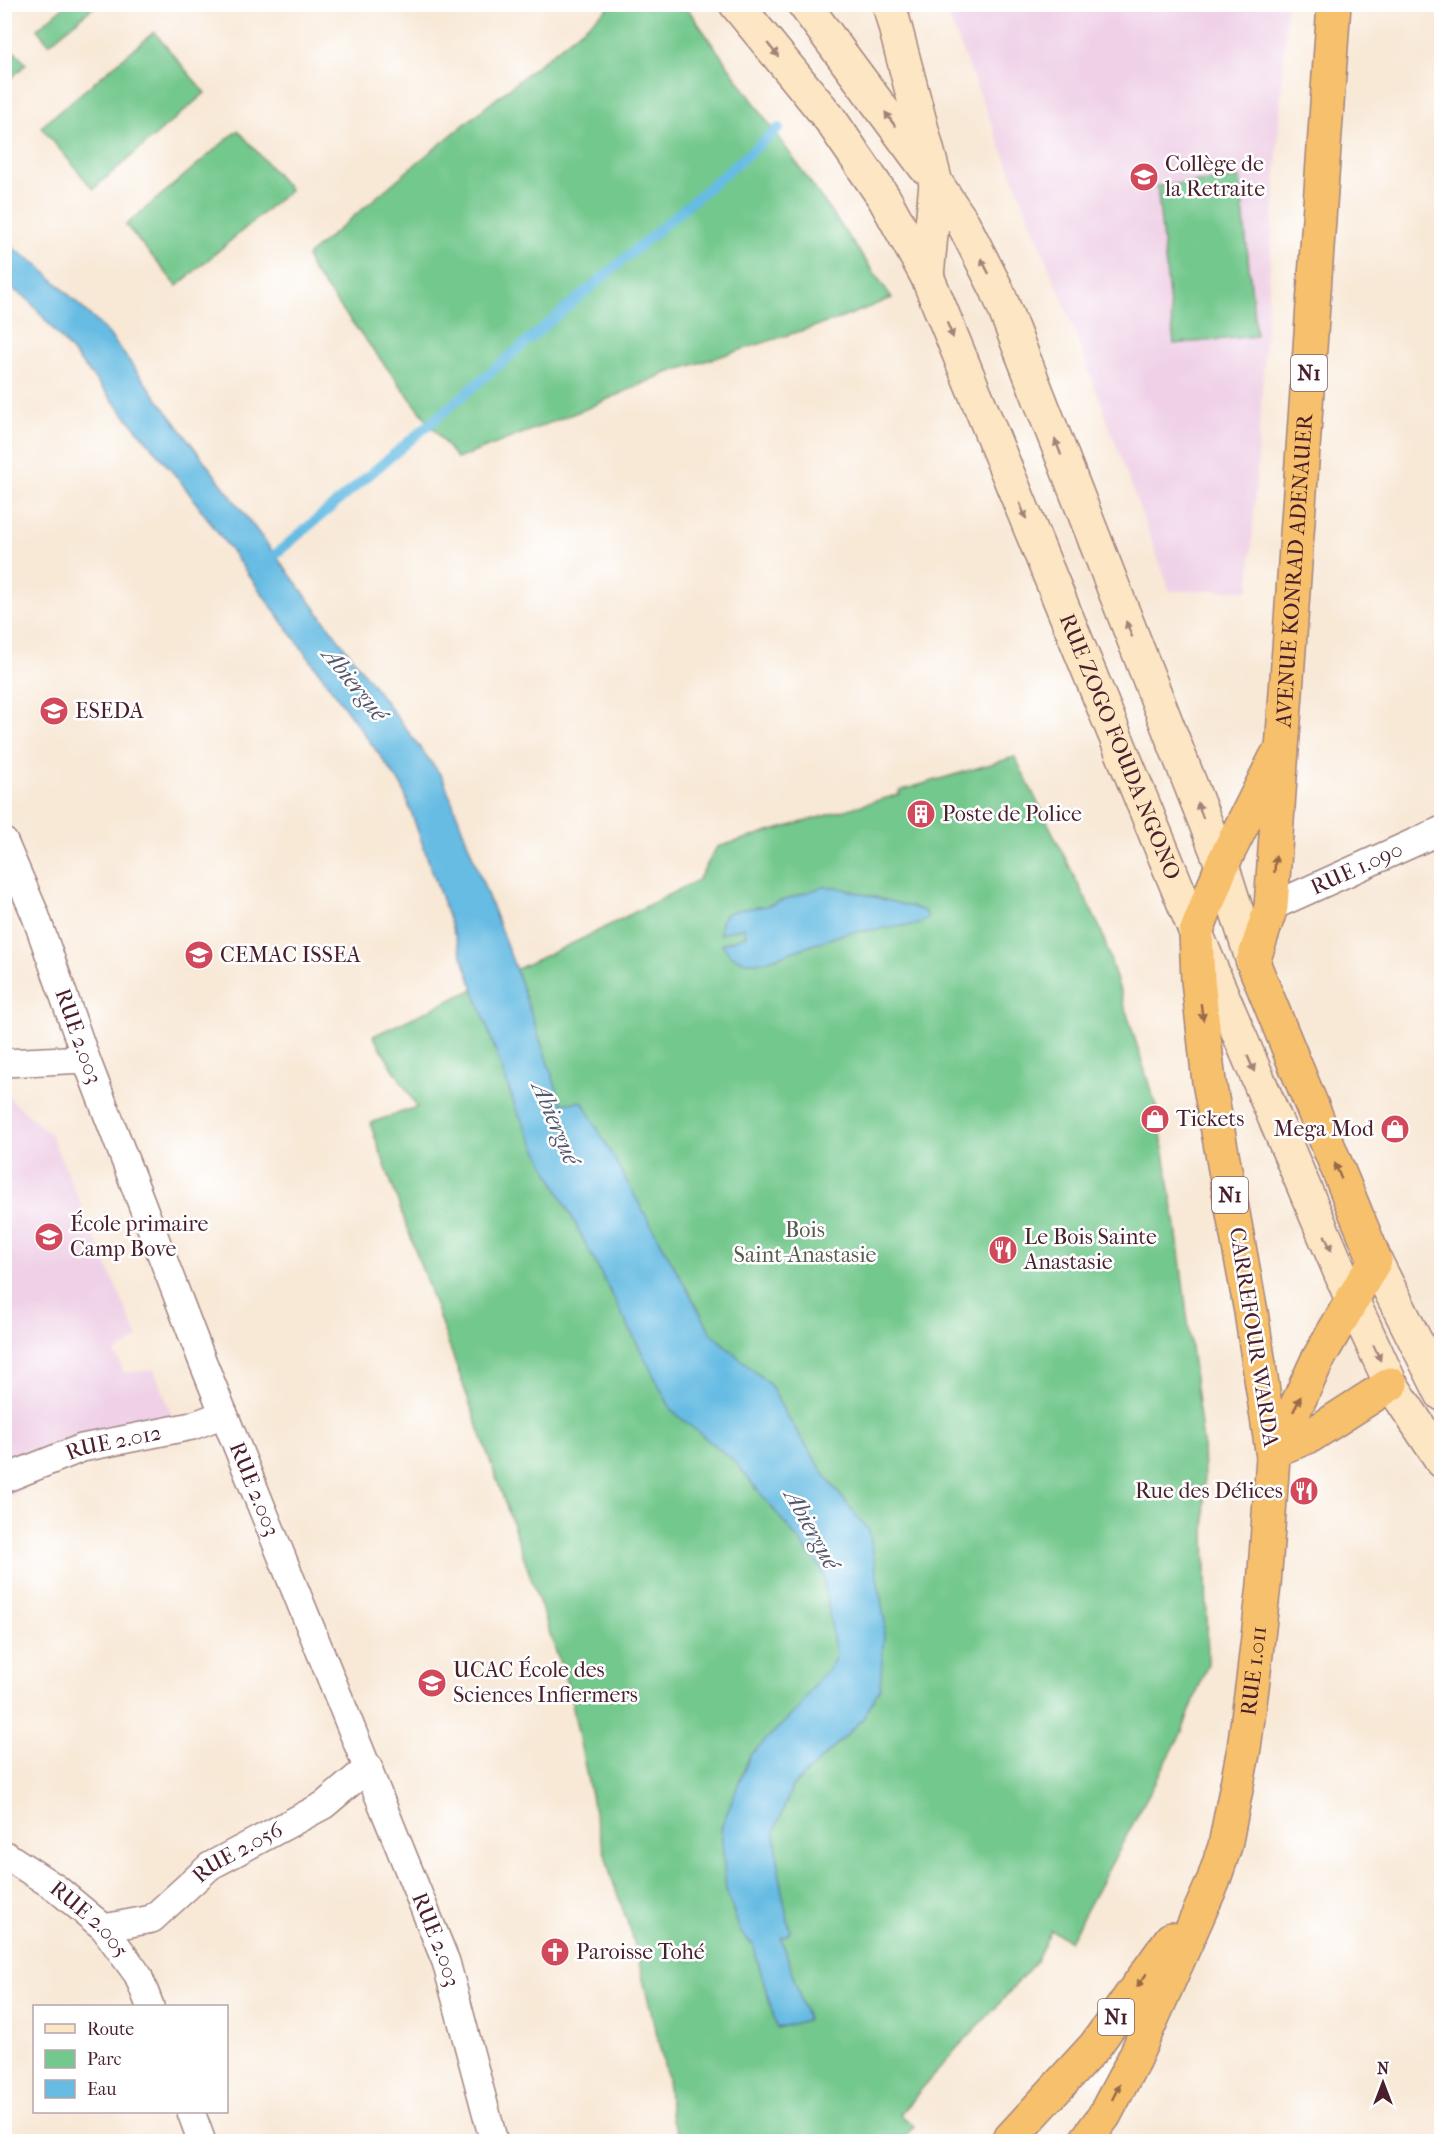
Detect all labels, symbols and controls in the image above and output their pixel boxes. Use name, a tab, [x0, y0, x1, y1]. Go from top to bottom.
one-way arrow	[767, 42, 780, 58]
one-way arrow	[884, 111, 896, 127]
place label: Collège de la Retraite	[1164, 151, 1265, 202]
school or university icon: Collège de la Retraite	[1128, 161, 1160, 193]
one-way arrow	[981, 258, 990, 275]
one-way arrow	[945, 322, 955, 340]
road number: N1	[1291, 355, 1327, 391]
street label: AVENUE KONRAD ADENAUER	[1270, 412, 1318, 729]
one-way arrow	[1053, 438, 1063, 456]
one-way arrow	[1019, 502, 1028, 520]
street label: RUE ZOGO FOUDA NGONO	[1054, 610, 1186, 884]
one-way arrow	[1124, 619, 1134, 637]
water label: Abiergué	[315, 639, 395, 729]
school or university icon: ESEDA	[38, 695, 70, 727]
place label: ESEDA	[75, 698, 144, 724]
building icon: Poste de Police	[905, 798, 937, 830]
place label: Poste de Police	[942, 801, 1082, 827]
one-way arrow	[1195, 801, 1205, 819]
street label: RUE 1.090	[1307, 836, 1407, 900]
one-way arrow	[1270, 855, 1279, 874]
school or university icon: CEMAC ISSEA	[183, 939, 215, 971]
place label: CEMAC ISSEA	[220, 942, 361, 968]
street label: RUE 2.003	[49, 985, 107, 1088]
one-way arrow	[1198, 1003, 1207, 1022]
one-way arrow	[1247, 1055, 1256, 1073]
water label: Abiergué	[525, 1075, 587, 1172]
shop icon: Tickets	[1139, 1103, 1171, 1135]
place label: Tickets	[1176, 1106, 1244, 1132]
shop icon: Mega Mod	[1379, 1113, 1411, 1145]
place label: Mega Mod	[1274, 1116, 1375, 1142]
one-way arrow	[1333, 1162, 1342, 1180]
road number: N1	[1212, 1177, 1248, 1213]
place label: École primaire Camp Bove	[70, 1210, 208, 1262]
park label: Bois Saint-Anastasie	[734, 1217, 877, 1268]
school or university icon: École primaire Camp Bove	[33, 1221, 65, 1253]
place label: Le Bois Sainte Anastasie	[1023, 1224, 1157, 1275]
street label: CARREFOUR WARDA	[1224, 1225, 1284, 1449]
restaurant icon: Le Bois Sainte Anastasie	[987, 1234, 1019, 1266]
one-way arrow	[1323, 1235, 1333, 1253]
one-way arrow	[1372, 1345, 1381, 1362]
one-way arrow	[1292, 1396, 1301, 1413]
street label: RUE 2.012	[62, 1419, 164, 1466]
street label: RUE 2.003	[224, 1438, 285, 1540]
restaurant icon: Rue des Délices	[1288, 1475, 1320, 1507]
place label: Rue des Délices	[1135, 1478, 1283, 1504]
water label: Abiergué	[777, 1482, 847, 1577]
street label: RUE 1.011	[1235, 1625, 1272, 1717]
place label: UCAC École des Sciences Infiermers	[453, 1656, 638, 1708]
school or university icon: UCAC École des Sciences Infiermers	[416, 1667, 448, 1699]
street label: RUE 2.056	[187, 1817, 287, 1889]
street label: RUE 2.005	[45, 1875, 134, 1963]
street label: RUE 2.003	[406, 1889, 465, 1990]
church icon: Paroisse Tohé	[539, 1936, 571, 1968]
place label: Paroisse Tohé	[576, 1939, 705, 1965]
one-way arrow	[1136, 1972, 1148, 1988]
road number: N1	[1098, 1999, 1134, 2035]
legend	[33, 2005, 228, 2113]
text: Route	[87, 2019, 134, 2040]
text: Parc	[87, 2049, 122, 2070]
north arrow	[1353, 2053, 1413, 2113]
text: N	[1377, 2059, 1390, 2078]
text: Eau	[87, 2079, 116, 2100]
one-way arrow	[1111, 2084, 1121, 2101]

